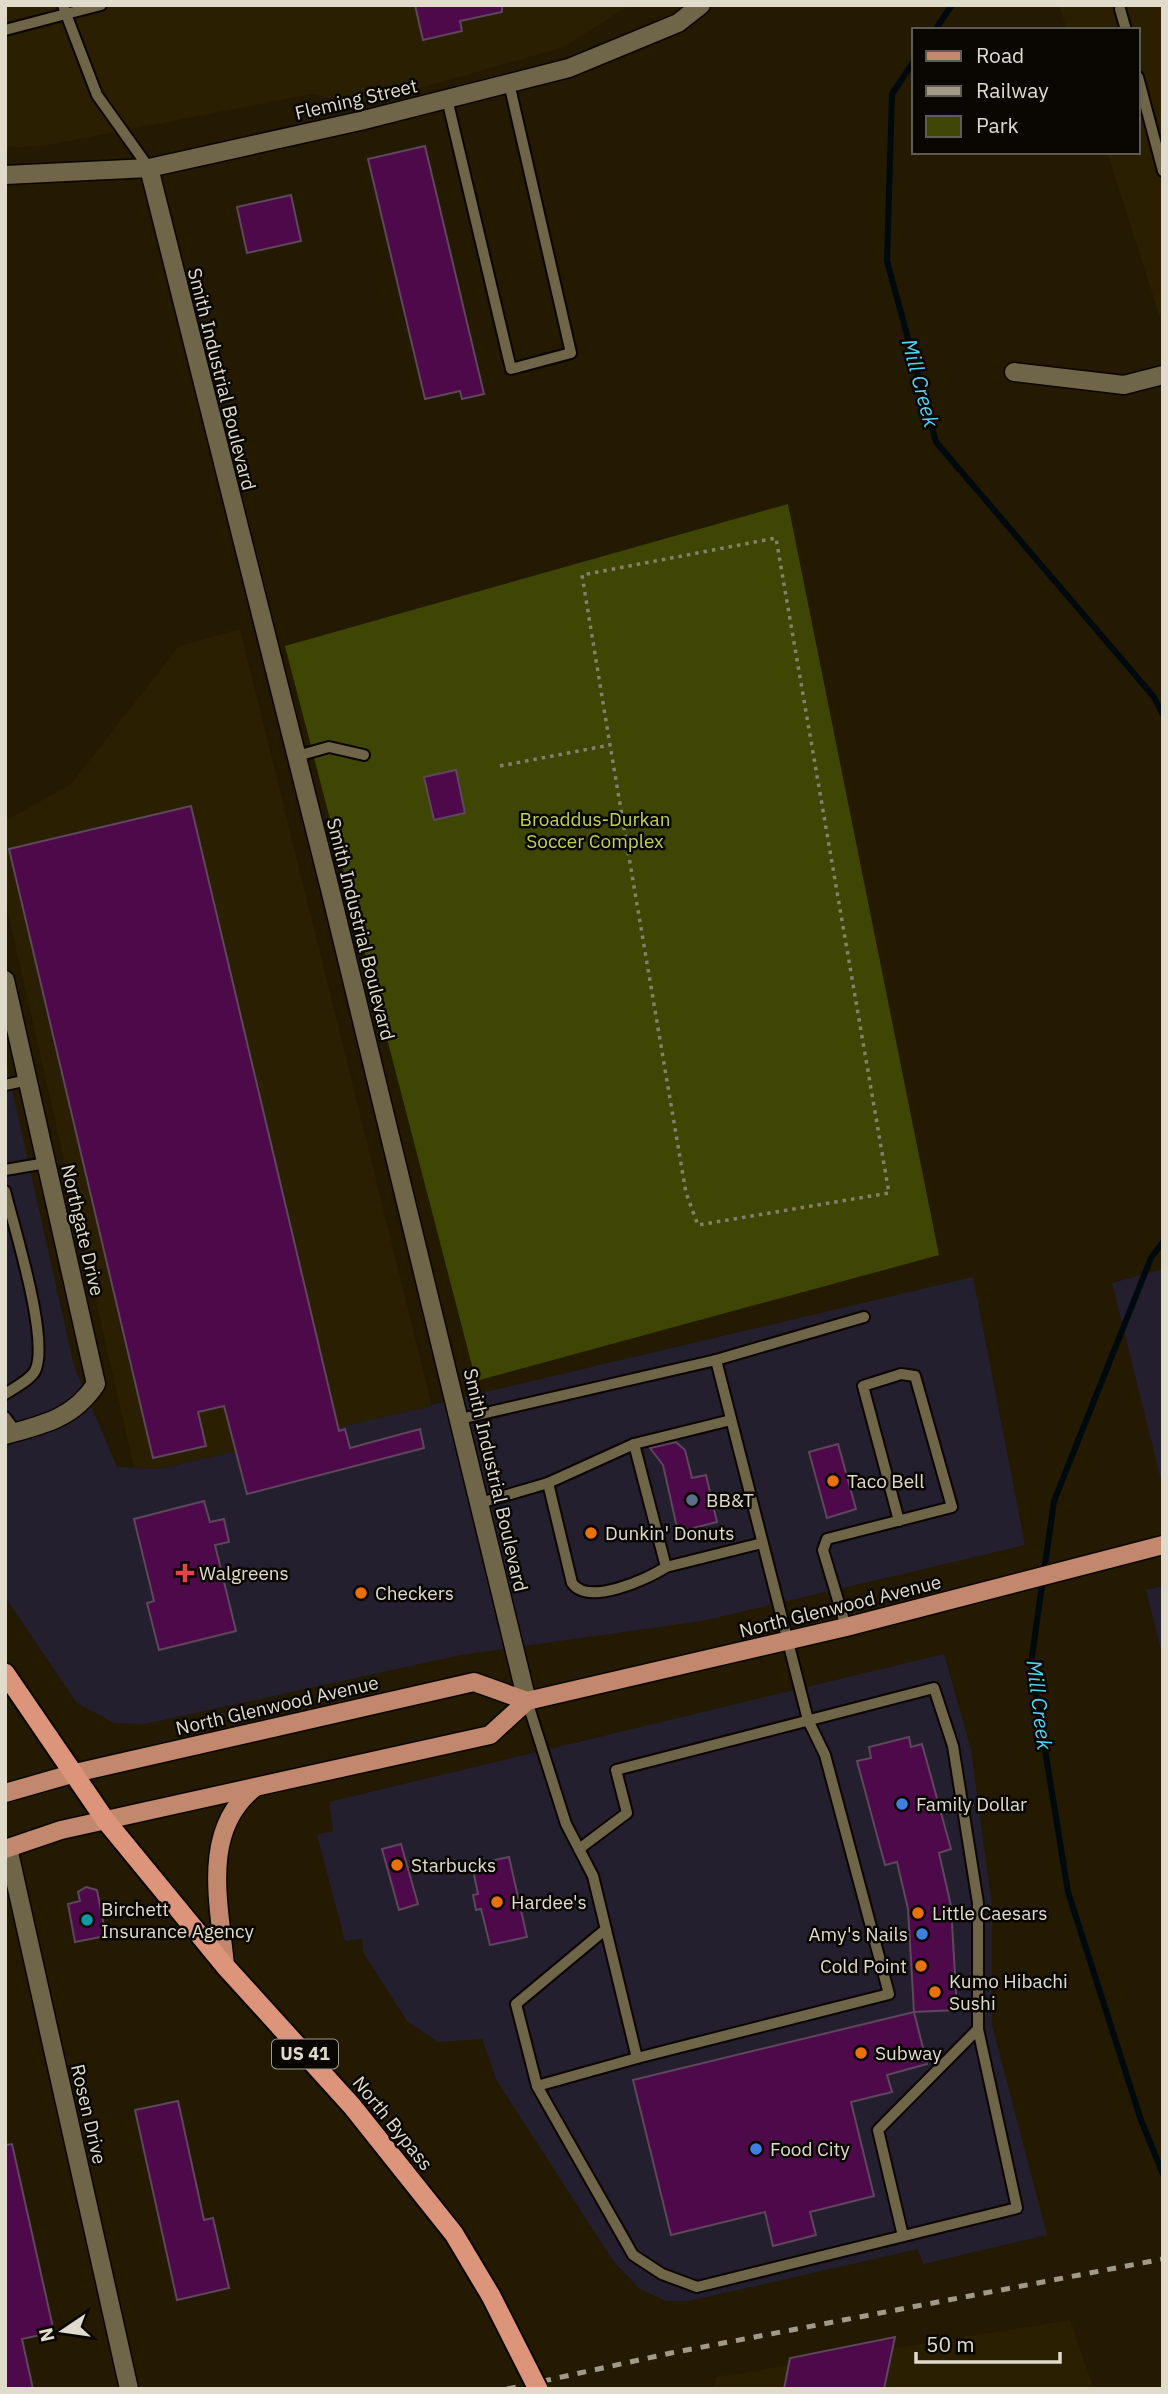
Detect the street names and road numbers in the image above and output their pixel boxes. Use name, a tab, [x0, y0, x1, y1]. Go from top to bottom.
street label: Fleming Street	[292, 73, 420, 125]
street label: Smith Industrial Boulevard	[183, 265, 261, 493]
street label: Smith Industrial Boulevard	[322, 815, 400, 1043]
street label: Northgate Drive	[56, 1162, 110, 1298]
street label: Smith Industrial Boulevard	[459, 1366, 533, 1594]
street label: North Glenwood Avenue	[737, 1569, 943, 1643]
street label: North Glenwood Avenue	[173, 1670, 381, 1740]
road number: US 41	[272, 2040, 338, 2068]
street label: Rosen Drive	[66, 2062, 112, 2166]
street label: North Bypass	[348, 2071, 438, 2175]

